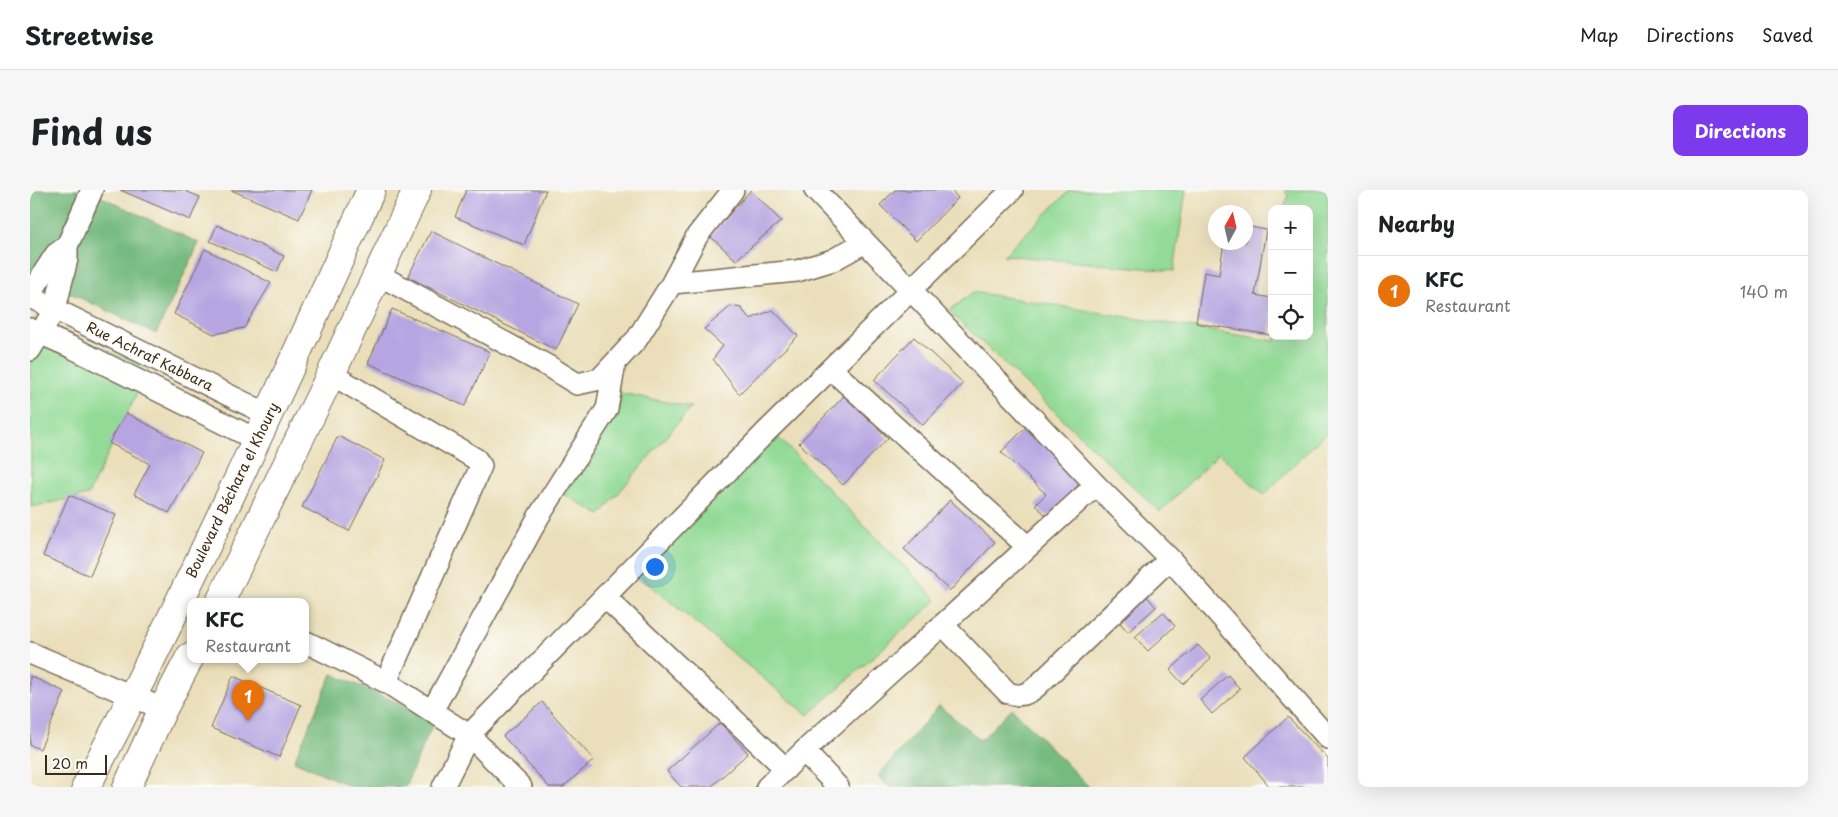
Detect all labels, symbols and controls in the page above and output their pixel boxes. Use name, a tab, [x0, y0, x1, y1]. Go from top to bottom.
text: Streetwise	[25, 17, 154, 53]
text: Map	[1580, 21, 1618, 48]
text: Directions	[1646, 21, 1734, 48]
text: Saved	[1762, 21, 1813, 48]
text: Find us	[30, 104, 152, 157]
button: Directions	[1673, 105, 1808, 156]
north arrow	[1208, 205, 1253, 250]
map controls	[1268, 205, 1313, 340]
button: +	[1268, 205, 1313, 250]
text: Nearby	[1378, 207, 1455, 239]
button: −	[1268, 250, 1313, 295]
text: KFC	[1425, 265, 1464, 293]
text: 1	[1390, 279, 1398, 303]
text: 140 m	[1740, 279, 1788, 303]
text: Restaurant	[1425, 293, 1511, 317]
button: locate	[1268, 295, 1313, 340]
street label: Rue Achraf Kabbara	[83, 316, 217, 396]
street label: Boulevard Béchara el Khoury	[180, 398, 284, 582]
your location	[642, 554, 668, 580]
popup	[187, 598, 309, 663]
text: KFC	[205, 605, 244, 633]
text: Restaurant	[205, 633, 291, 657]
pin: 1	[232, 680, 264, 721]
scale bar	[45, 752, 108, 775]
text: 20 m	[52, 753, 88, 774]

